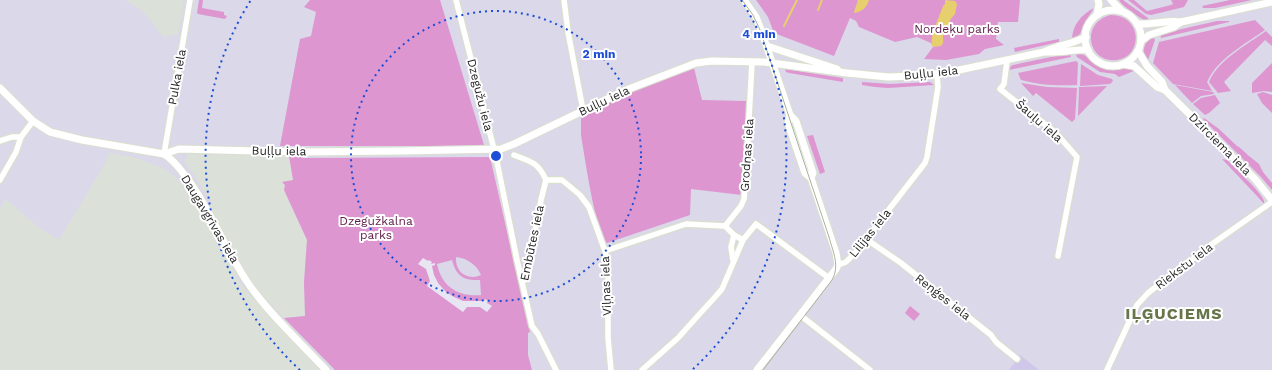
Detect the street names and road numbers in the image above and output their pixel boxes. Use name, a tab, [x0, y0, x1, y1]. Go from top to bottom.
street label: Pulka iela	[165, 48, 189, 106]
street label: Dzegužu iela	[464, 57, 496, 133]
street label: Buļļu iela	[903, 63, 959, 83]
street label: Buļļu iela	[576, 83, 632, 119]
street label: Šauļu iela	[1013, 97, 1065, 145]
street label: Dzirciema iela	[1186, 110, 1254, 178]
street label: Grodņas iela	[737, 118, 757, 192]
street label: Buļļu iela	[252, 144, 307, 158]
street label: Daugavgrīvas iela	[178, 172, 242, 266]
street label: Embūtes iela	[517, 204, 547, 282]
street label: Lilijas iela	[846, 206, 894, 260]
street label: Riekstu iela	[1153, 240, 1216, 292]
street label: Viļņas iela	[598, 256, 614, 316]
street label: Reņģes iela	[913, 271, 974, 323]

